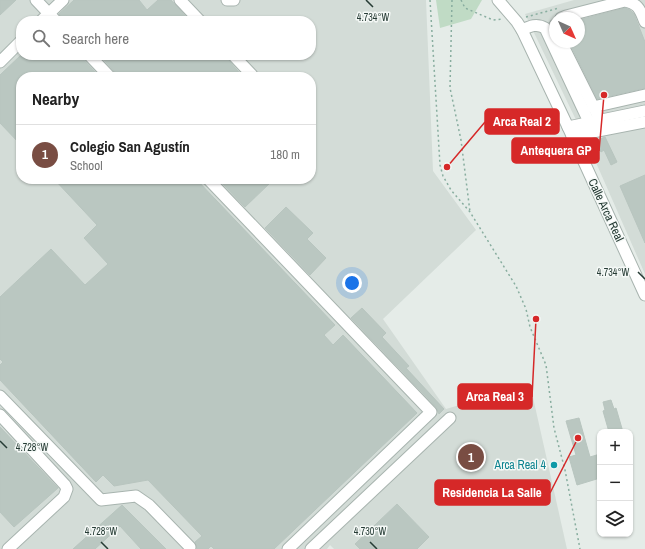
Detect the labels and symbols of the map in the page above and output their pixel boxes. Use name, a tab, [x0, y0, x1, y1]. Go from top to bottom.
text: 4.734°W	[357, 11, 389, 24]
north arrow	[549, 12, 585, 48]
callout: Arca Real 2	[485, 109, 559, 134]
text: Arca Real 2	[493, 113, 551, 130]
callout: Antequera GP	[512, 138, 599, 163]
text: Antequera GP	[520, 142, 592, 159]
street label: Calle Arca Real	[584, 176, 628, 244]
text: 4.734°W	[597, 266, 629, 279]
your location	[342, 273, 362, 293]
callout: Arca Real 3	[458, 384, 532, 409]
text: Arca Real 3	[466, 388, 524, 405]
text: 4.728°W	[16, 441, 48, 454]
pin: 1	[458, 442, 484, 472]
place label: Arca Real 4	[494, 457, 547, 473]
marker: Arca Real 4	[549, 460, 559, 470]
callout: Residencia La Salle	[435, 480, 550, 505]
text: Residencia La Salle	[442, 484, 542, 501]
text: 4.728°W	[85, 525, 117, 538]
text: 4.730°W	[354, 525, 386, 538]

